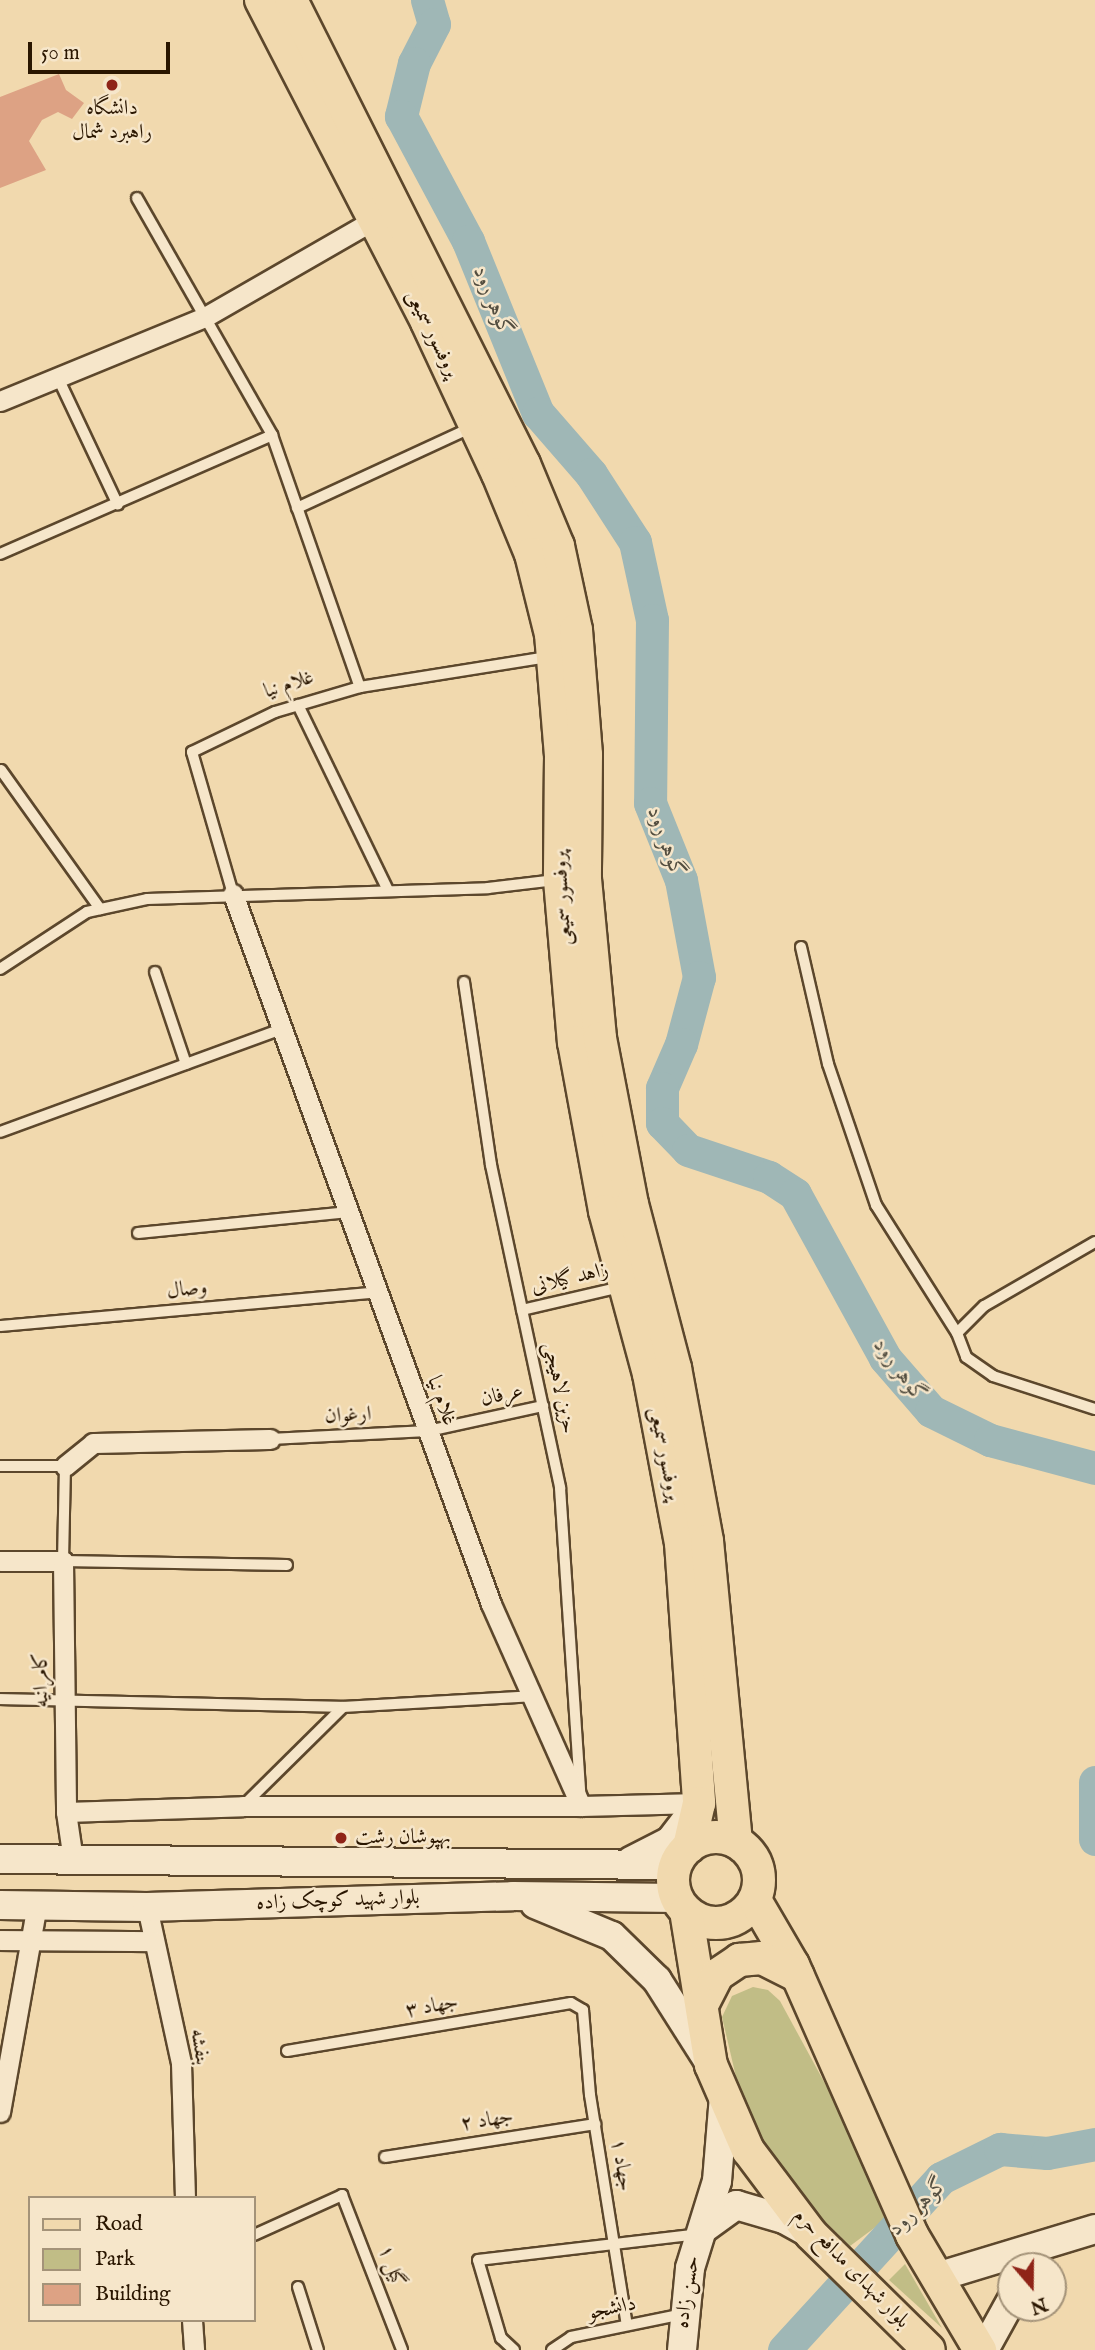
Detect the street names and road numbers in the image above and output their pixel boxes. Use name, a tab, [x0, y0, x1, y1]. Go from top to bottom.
street label: پروفسور سمیعی	[400, 286, 464, 382]
street label: غلام نیا	[261, 665, 317, 705]
street label: پروفسور سمیعی	[548, 850, 578, 946]
street label: زاهد گیلانی	[529, 1258, 611, 1300]
street label: وصال	[166, 1276, 208, 1304]
street label: حزین لاهیجی	[537, 1340, 581, 1436]
street label: غلام نیا	[420, 1373, 462, 1429]
street label: عرفان	[478, 1379, 526, 1413]
street label: ارغوان	[324, 1402, 372, 1430]
street label: پروفسور سمیعی	[643, 1405, 685, 1503]
street label: کامرانیه	[29, 1652, 55, 1708]
street label: بلوار شهید کوچک زاده	[256, 1886, 420, 1916]
street label: جهاد ۳	[404, 1990, 460, 2024]
street label: بنفشه	[184, 2027, 214, 2067]
street label: جهاد ۲	[459, 2104, 515, 2138]
street label: جهاد ۱	[604, 2137, 638, 2193]
street label: بلوار شهدای مدافع حرم	[787, 2204, 915, 2334]
street label: گیل ۱	[372, 2242, 410, 2290]
street label: حسن زاده	[670, 2254, 706, 2330]
street label: دانشجو	[585, 2292, 639, 2326]

